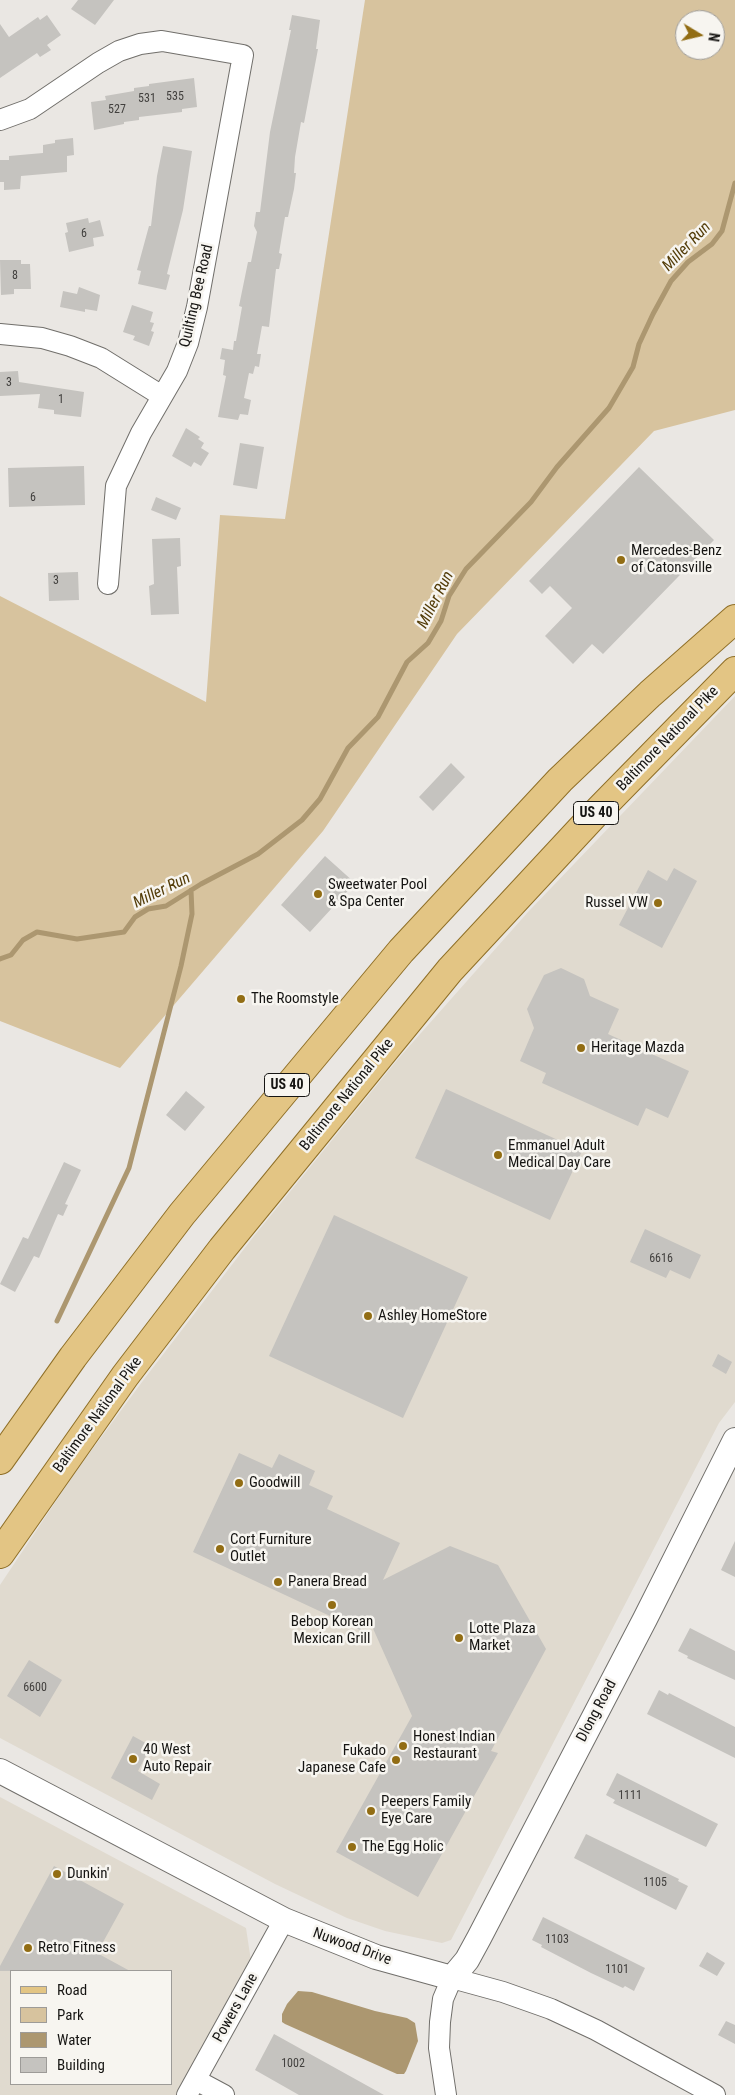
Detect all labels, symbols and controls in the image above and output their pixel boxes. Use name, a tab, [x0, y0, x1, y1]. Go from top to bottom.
north arrow	[675, 10, 725, 60]
text: N	[705, 32, 722, 43]
house number: 535	[166, 90, 184, 104]
house number: 531	[138, 92, 156, 106]
house number: 527	[108, 103, 126, 117]
water label: Miller Run	[659, 218, 715, 276]
house number: 6	[81, 227, 87, 241]
street label: Quilting Bee Road	[176, 243, 218, 349]
house number: 8	[12, 269, 18, 283]
house number: 3	[6, 376, 12, 390]
house number: 1	[58, 393, 64, 407]
house number: 6	[30, 491, 36, 505]
place label: Mercedes-Benz of Catonsville	[631, 542, 722, 577]
marker: Mercedes-Benz of Catonsville	[615, 554, 627, 566]
water label: Miller Run	[414, 568, 458, 632]
house number: 3	[53, 574, 59, 588]
street label: Baltimore National Pike	[613, 683, 723, 795]
road number: US 40	[574, 801, 618, 824]
water label: Miller Run	[130, 869, 194, 913]
place label: Sweetwater Pool & Spa Center	[328, 876, 427, 911]
marker: Sweetwater Pool & Spa Center	[312, 888, 324, 900]
place label: Russel VW	[585, 894, 648, 912]
marker: Russel VW	[652, 897, 664, 909]
place label: The Roomstyle	[251, 990, 339, 1008]
marker: The Roomstyle	[235, 993, 247, 1005]
street label: Baltimore National Pike	[296, 1035, 398, 1155]
place label: Heritage Mazda	[591, 1039, 684, 1057]
marker: Heritage Mazda	[575, 1042, 587, 1054]
road number: US 40	[264, 1074, 310, 1096]
place label: Emmanuel Adult Medical Day Care	[508, 1137, 611, 1172]
marker: Emmanuel Adult Medical Day Care	[492, 1149, 504, 1161]
house number: 6616	[649, 1252, 673, 1266]
place label: Ashley HomeStore	[378, 1307, 487, 1325]
marker: Ashley HomeStore	[362, 1310, 374, 1322]
street label: Baltimore National Pike	[50, 1353, 146, 1477]
place label: Goodwill	[249, 1474, 300, 1492]
marker: Goodwill	[233, 1477, 245, 1489]
place label: Cort Furniture Outlet	[230, 1531, 312, 1566]
marker: Cort Furniture Outlet	[214, 1543, 226, 1555]
place label: Panera Bread	[288, 1573, 367, 1591]
marker: Panera Bread	[272, 1576, 284, 1588]
marker: Bebop Korean Mexican Grill	[326, 1599, 338, 1611]
place label: Bebop Korean Mexican Grill	[291, 1613, 373, 1648]
place label: Lotte Plaza Market	[469, 1620, 536, 1655]
marker: Lotte Plaza Market	[453, 1632, 465, 1644]
street label: Dlong Road	[573, 1677, 621, 1745]
house number: 6600	[23, 1681, 47, 1695]
place label: Honest Indian Restaurant	[413, 1728, 495, 1763]
marker: Honest Indian Restaurant	[397, 1740, 409, 1752]
place label: 40 West Auto Repair	[143, 1741, 212, 1776]
place label: Fukado Japanese Cafe	[298, 1742, 386, 1777]
marker: 40 West Auto Repair	[127, 1753, 139, 1765]
marker: Fukado Japanese Cafe	[390, 1754, 402, 1766]
house number: 1111	[618, 1789, 642, 1803]
place label: Peepers Family Eye Care	[381, 1793, 471, 1828]
marker: Peepers Family Eye Care	[365, 1805, 377, 1817]
place label: The Egg Holic	[362, 1838, 444, 1856]
marker: The Egg Holic	[346, 1841, 358, 1853]
place label: Dunkin'	[67, 1865, 109, 1883]
marker: Dunkin'	[51, 1868, 63, 1880]
house number: 1105	[643, 1876, 667, 1890]
street label: Nuwood Drive	[310, 1924, 394, 1970]
house number: 1103	[545, 1933, 569, 1947]
place label: Retro Fitness	[38, 1939, 116, 1957]
marker: Retro Fitness	[22, 1942, 34, 1954]
house number: 1101	[605, 1963, 629, 1977]
legend	[10, 1970, 172, 2085]
street label: Powers Lane	[210, 1970, 262, 2046]
text: Road	[57, 1981, 87, 1999]
text: Park	[57, 2006, 84, 2024]
text: Water	[57, 2031, 91, 2049]
text: Building	[57, 2056, 105, 2074]
house number: 1002	[281, 2057, 305, 2071]

